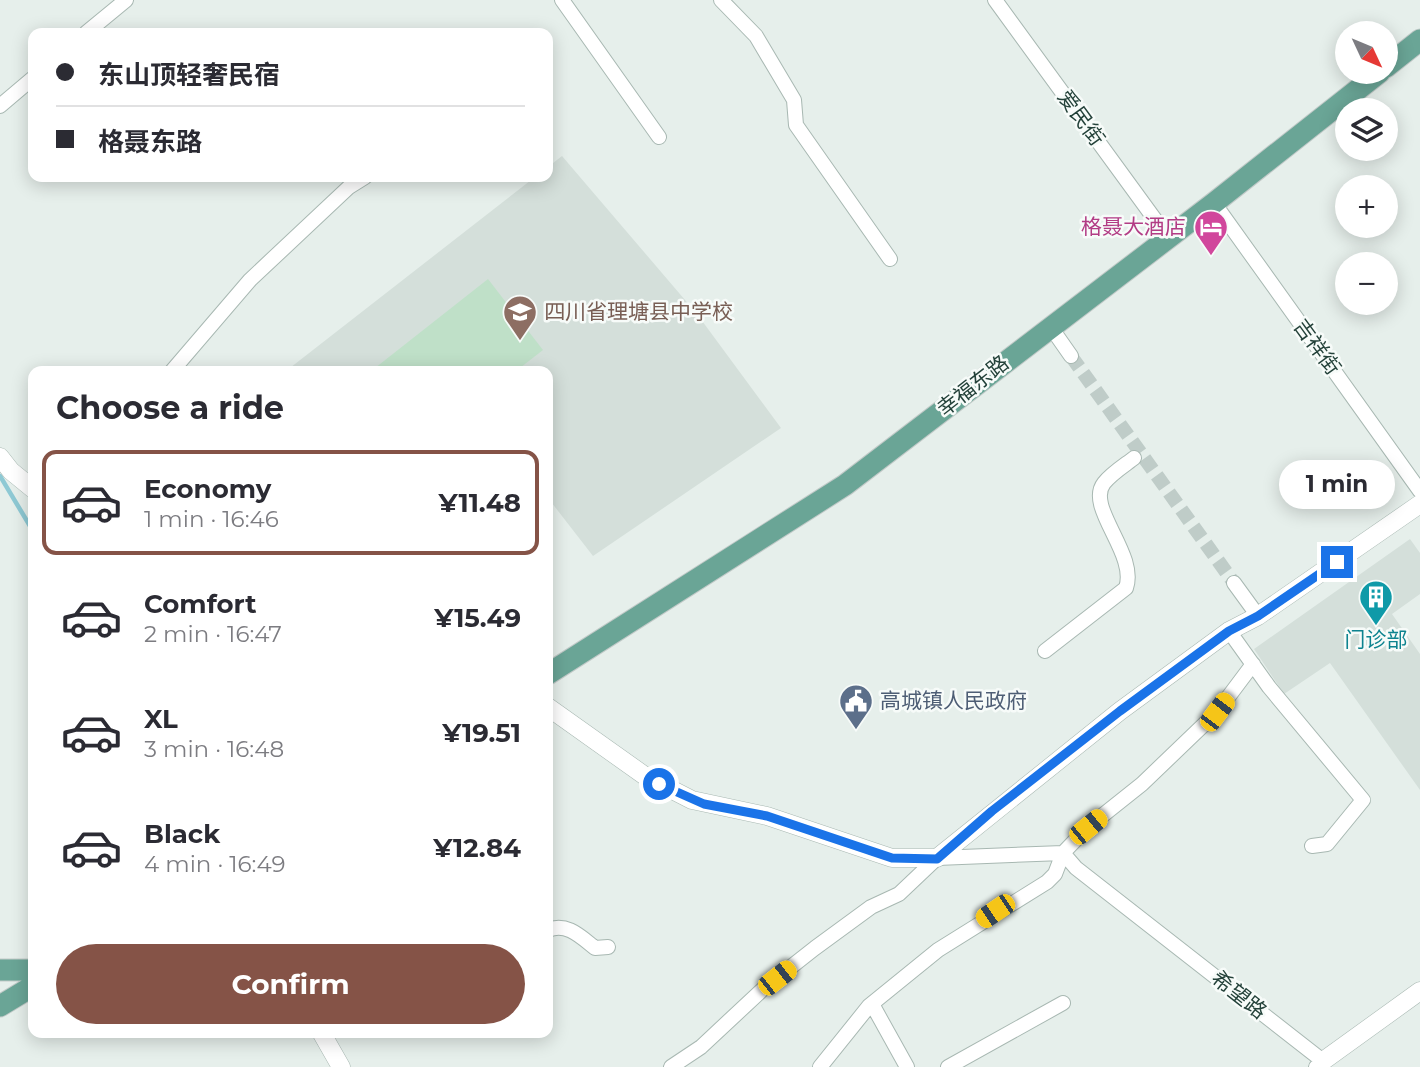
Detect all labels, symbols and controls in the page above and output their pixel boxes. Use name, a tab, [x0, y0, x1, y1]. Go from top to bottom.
north arrow	[1335, 21, 1398, 84]
map controls	[1335, 21, 1398, 315]
text: 东山顶轻奢民宿	[98, 59, 280, 91]
street label: 爱民街	[1053, 85, 1110, 151]
button: layers	[1335, 98, 1398, 161]
text: 格聂东路	[98, 126, 202, 158]
button: +	[1335, 175, 1398, 238]
hotel icon: 格聂大酒店	[1192, 208, 1230, 257]
place label: 格聂大酒店	[1081, 214, 1186, 239]
button: −	[1335, 252, 1398, 315]
school or university icon: 四川省理塘县中学校	[501, 293, 539, 342]
place label: 四川省理塘县中学校	[544, 299, 733, 324]
street label: 吉祥街	[1289, 314, 1346, 380]
street label: 幸福东路	[932, 350, 1013, 421]
text: Choose a ride	[56, 388, 284, 427]
callout: 1 min	[1279, 461, 1395, 510]
text: 1 min	[1306, 470, 1368, 498]
icon: car	[60, 471, 123, 534]
text: Economy	[144, 473, 271, 505]
text: ¥11.48	[439, 487, 521, 519]
text: 1 min · 16:46	[144, 505, 279, 533]
route end	[1321, 546, 1353, 578]
building icon: 门诊部	[1357, 578, 1395, 627]
icon: car	[60, 586, 123, 649]
text: Comfort	[144, 588, 256, 620]
text: ¥15.49	[434, 602, 521, 634]
text: 2 min · 16:47	[144, 620, 282, 648]
place label: 门诊部	[1345, 627, 1408, 652]
public building icon: 高城镇人民政府	[837, 682, 875, 731]
place label: 高城镇人民政府	[880, 688, 1027, 713]
car	[1196, 689, 1239, 735]
icon: car	[60, 701, 123, 764]
text: XL	[144, 703, 178, 735]
text: ¥19.51	[442, 717, 521, 749]
text: 3 min · 16:48	[144, 735, 284, 763]
route start	[643, 768, 675, 800]
car	[1066, 806, 1111, 848]
icon: car	[60, 816, 123, 879]
text: Black	[144, 818, 220, 850]
text: ¥12.84	[433, 832, 521, 864]
text: 4 min · 16:49	[144, 850, 285, 878]
car	[972, 891, 1019, 931]
button: Confirm	[56, 944, 525, 1024]
car	[754, 957, 801, 999]
street label: 希望路	[1207, 965, 1272, 1024]

